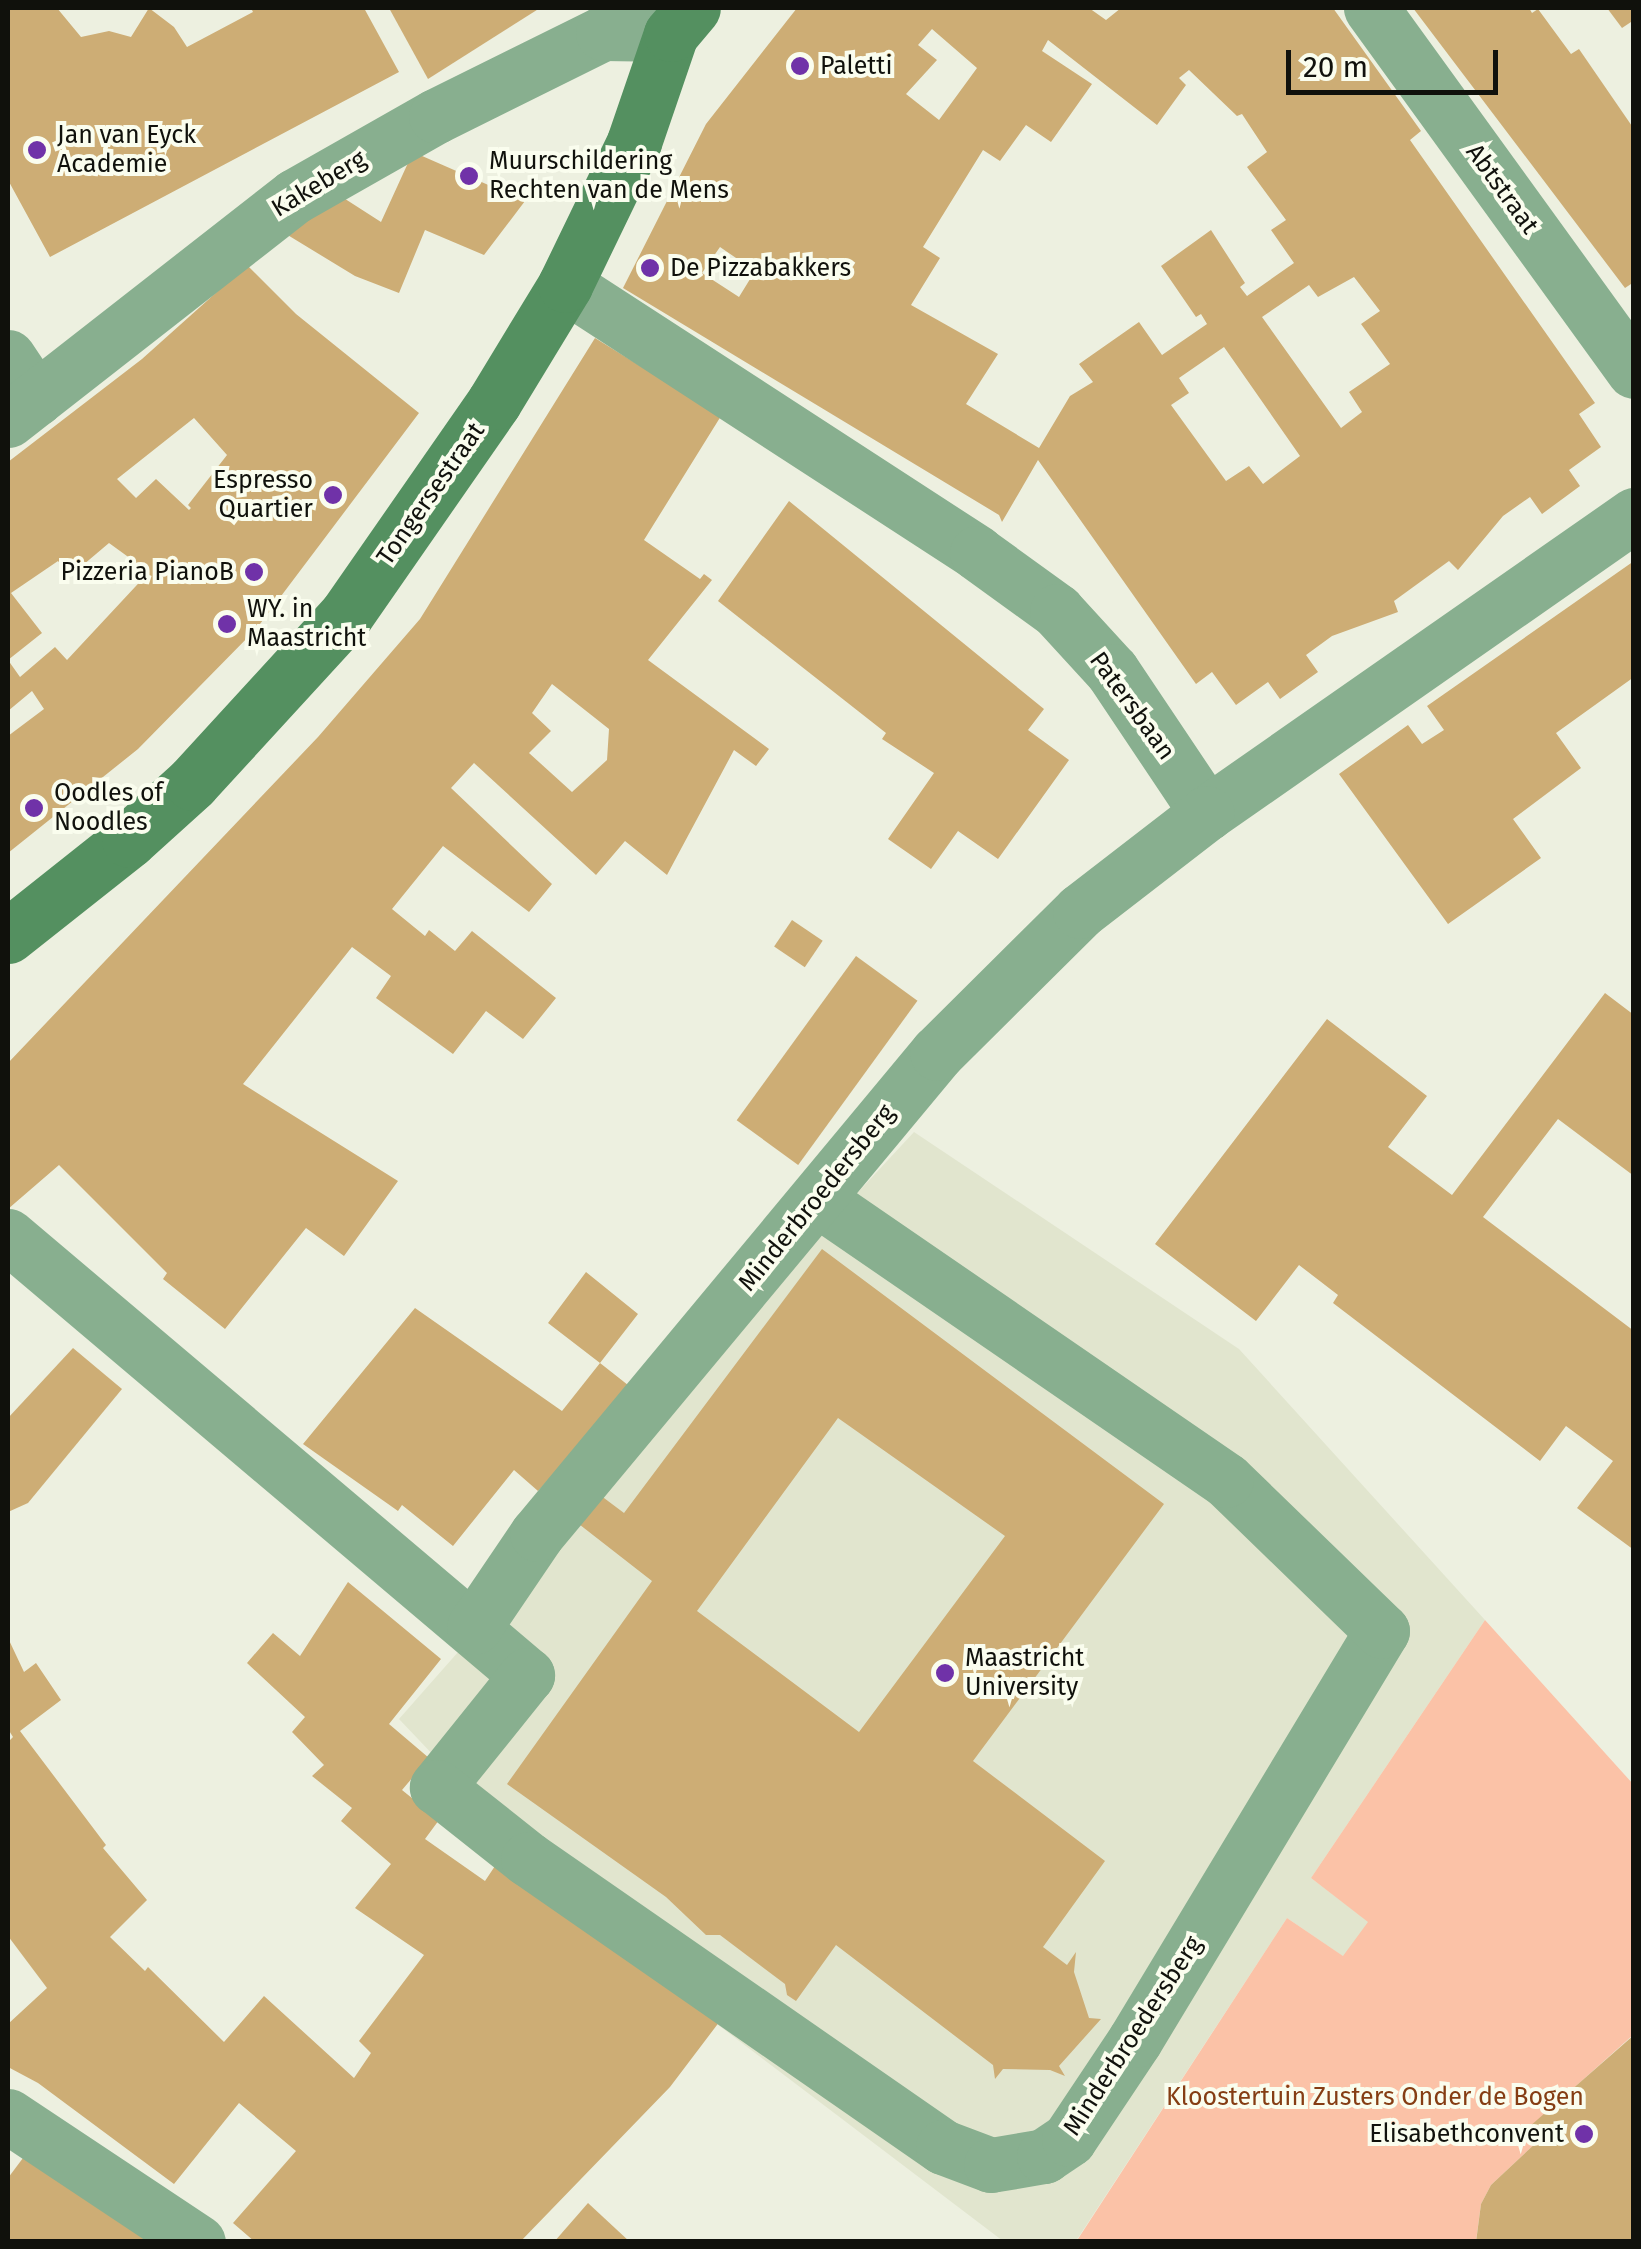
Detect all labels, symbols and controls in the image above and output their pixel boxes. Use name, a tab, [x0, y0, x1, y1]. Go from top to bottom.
scale bar	[1291, 30, 1504, 92]
text: 20 m	[1303, 49, 1368, 85]
place label: Paletti	[820, 51, 892, 81]
marker: Paletti	[789, 55, 811, 77]
place label: Jan van Eyck Academie	[57, 121, 196, 180]
street label: Abtstraat	[1459, 138, 1545, 240]
marker: Jan van Eyck Academie	[26, 139, 48, 161]
street label: Kakeberg	[266, 144, 372, 224]
place label: Muurschildering Rechten van de Mens	[489, 147, 729, 206]
marker: Muurschildering Rechten van de Mens	[458, 165, 480, 187]
place label: De Pizzabakkers	[670, 253, 851, 283]
marker: De Pizzabakkers	[639, 257, 661, 279]
street label: Tongersestraat	[371, 417, 491, 571]
place label: Espresso Quartier	[213, 466, 313, 525]
marker: Espresso Quartier	[322, 484, 344, 506]
place label: Pizzeria PianoB	[61, 557, 234, 587]
marker: Pizzeria PianoB	[243, 561, 265, 583]
place label: WY. in Maastricht	[247, 595, 366, 654]
marker: WY. in Maastricht	[216, 613, 238, 635]
street label: Patersbaan	[1083, 646, 1181, 766]
place label: Oodles of Noodles	[54, 779, 163, 838]
marker: Oodles of Noodles	[23, 797, 45, 819]
street label: Minderbroedersberg	[732, 1099, 902, 1297]
place label: Maastricht University	[965, 1644, 1084, 1703]
marker: Maastricht University	[934, 1662, 956, 1684]
street label: Minderbroedersberg	[1057, 1931, 1209, 2141]
park label: Kloostertuin Zusters Onder de Bogen	[1166, 2082, 1584, 2112]
place label: Elisabethconvent	[1369, 2119, 1564, 2149]
marker: Elisabethconvent	[1573, 2123, 1595, 2145]

